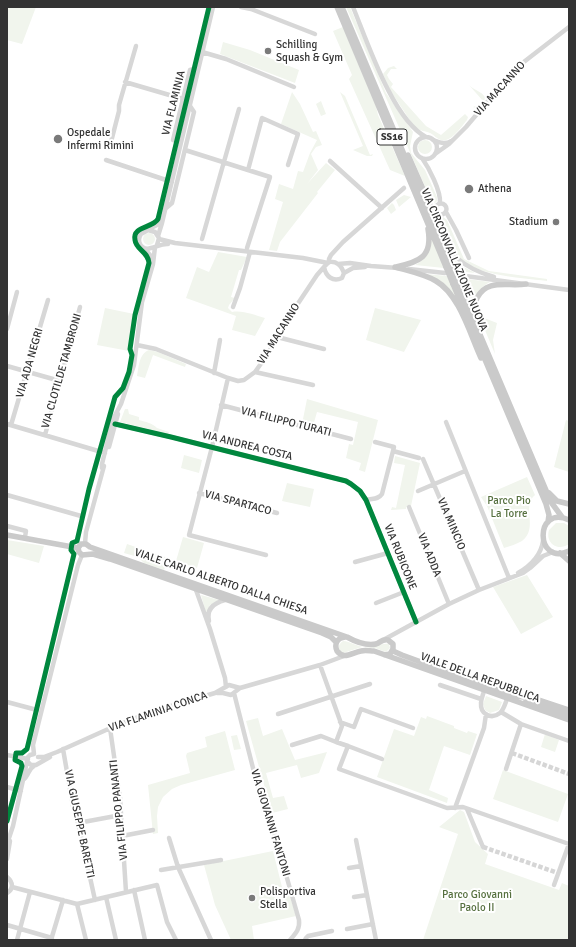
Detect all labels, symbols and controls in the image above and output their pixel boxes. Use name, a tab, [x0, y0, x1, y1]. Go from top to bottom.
place label: Schilling Squash & Gym	[276, 38, 343, 64]
marker: Schilling Squash & Gym	[263, 46, 273, 56]
street label: VIA MACANNO	[472, 59, 528, 119]
street label: VIA FLAMINIA	[160, 69, 188, 137]
place label: Ospedale Infermi Rimini	[67, 126, 134, 152]
road number: SS16	[377, 129, 407, 145]
marker: Ospedale Infermi Rimini	[52, 133, 64, 145]
place label: Athena	[478, 182, 511, 196]
marker: Athena	[463, 183, 475, 195]
street label: VIA CIRCONVALLAZIONE NUOVA	[418, 187, 490, 333]
place label: Stadium	[509, 215, 548, 229]
marker: Stadium	[551, 217, 561, 227]
street label: VIA MACANNO	[255, 301, 303, 367]
street label: VIA CLOTILDE TAMBRONI	[39, 312, 85, 430]
street label: VIA ADA NEGRI	[14, 327, 46, 399]
street label: VIA FILIPPO TURATI	[239, 404, 333, 440]
street label: VIA ANDREA COSTA	[200, 428, 294, 464]
street label: VIA SPARTACO	[203, 488, 273, 518]
park label: Parco Pio La Torre	[487, 494, 531, 520]
street label: VIA MINCIO	[434, 496, 468, 552]
street label: VIA RUBICONE	[381, 522, 419, 592]
street label: VIA ADDA	[414, 531, 444, 579]
street label: VIALE CARLO ALBERTO DALLA CHIESA	[133, 546, 309, 618]
street label: VIALE DELLA REPUBBLICA	[418, 650, 542, 706]
street label: VIA FLAMINIA CONCA	[107, 689, 209, 735]
street label: VIA FILIPPO PANANTI	[107, 759, 131, 861]
street label: VIA GIOVANNI FANTONI	[247, 768, 293, 878]
street label: VIA GIUSEPPE BARETTI	[61, 769, 97, 879]
place label: Polisportiva Stella	[260, 885, 316, 911]
park label: Parco Giovanni Paolo II	[442, 888, 512, 914]
marker: Polisportiva Stella	[247, 893, 257, 903]

